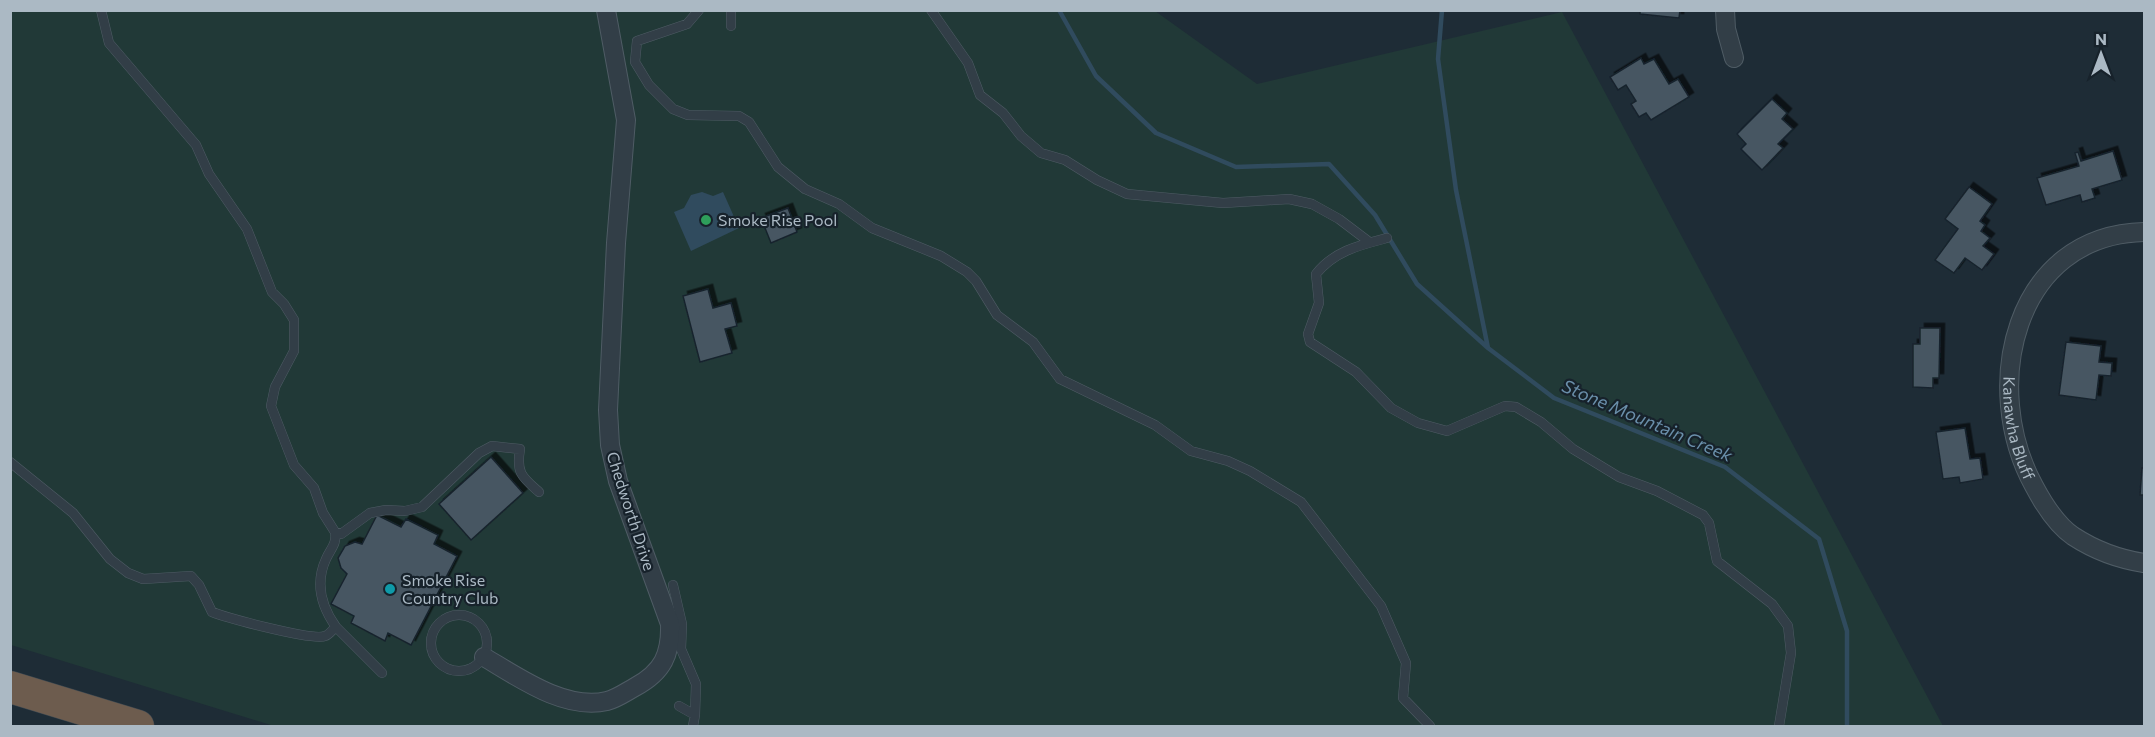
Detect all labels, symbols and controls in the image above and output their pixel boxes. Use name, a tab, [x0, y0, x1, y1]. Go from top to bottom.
north arrow	[2071, 24, 2131, 84]
text: N	[2095, 29, 2107, 48]
place label: Smoke Rise Pool	[718, 210, 837, 229]
marker: Smoke Rise Pool	[699, 213, 713, 227]
water label: Stone Mountain Creek	[1559, 374, 1737, 466]
street label: Kanawha Bluff	[2000, 376, 2040, 483]
street label: Chedworth Drive	[603, 449, 660, 573]
place label: Smoke Rise Country Club	[402, 570, 498, 607]
marker: Smoke Rise Country Club	[383, 582, 397, 596]

